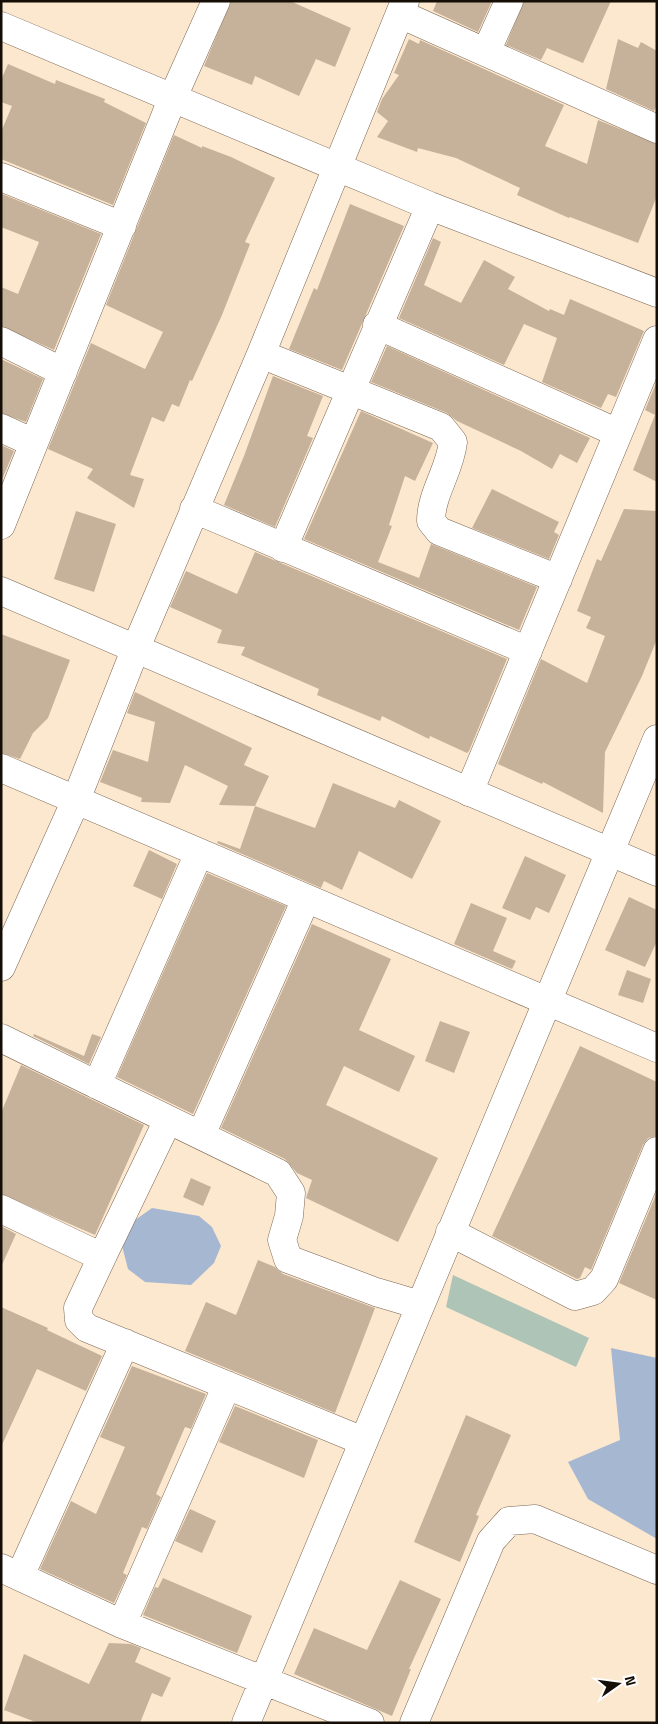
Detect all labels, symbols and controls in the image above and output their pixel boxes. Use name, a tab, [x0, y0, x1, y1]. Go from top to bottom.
north arrow	[593, 1659, 643, 1709]
text: N	[620, 1673, 642, 1688]

